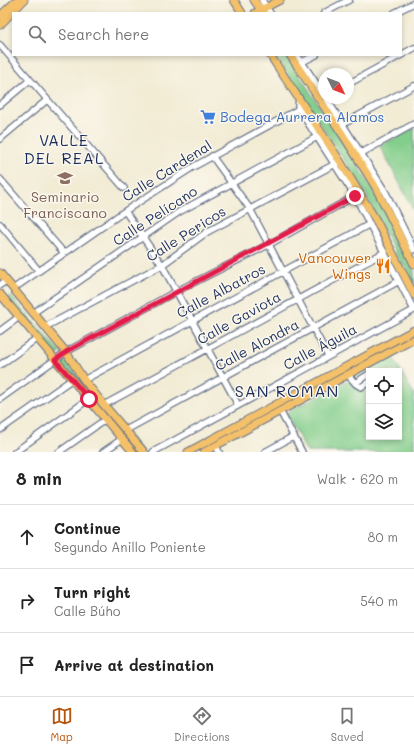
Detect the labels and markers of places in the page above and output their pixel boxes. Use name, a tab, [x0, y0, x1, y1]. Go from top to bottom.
place label: Bodega Aurrera Alamos	[220, 107, 384, 126]
supermarket icon: Bodega Aurrera Alamos	[199, 108, 217, 126]
school or university icon: Seminario Franciscano	[56, 169, 74, 187]
place label: Seminario Franciscano	[23, 187, 107, 222]
place label: Vancouver Wings	[298, 248, 371, 283]
restaurant icon: Vancouver Wings	[374, 257, 392, 275]

